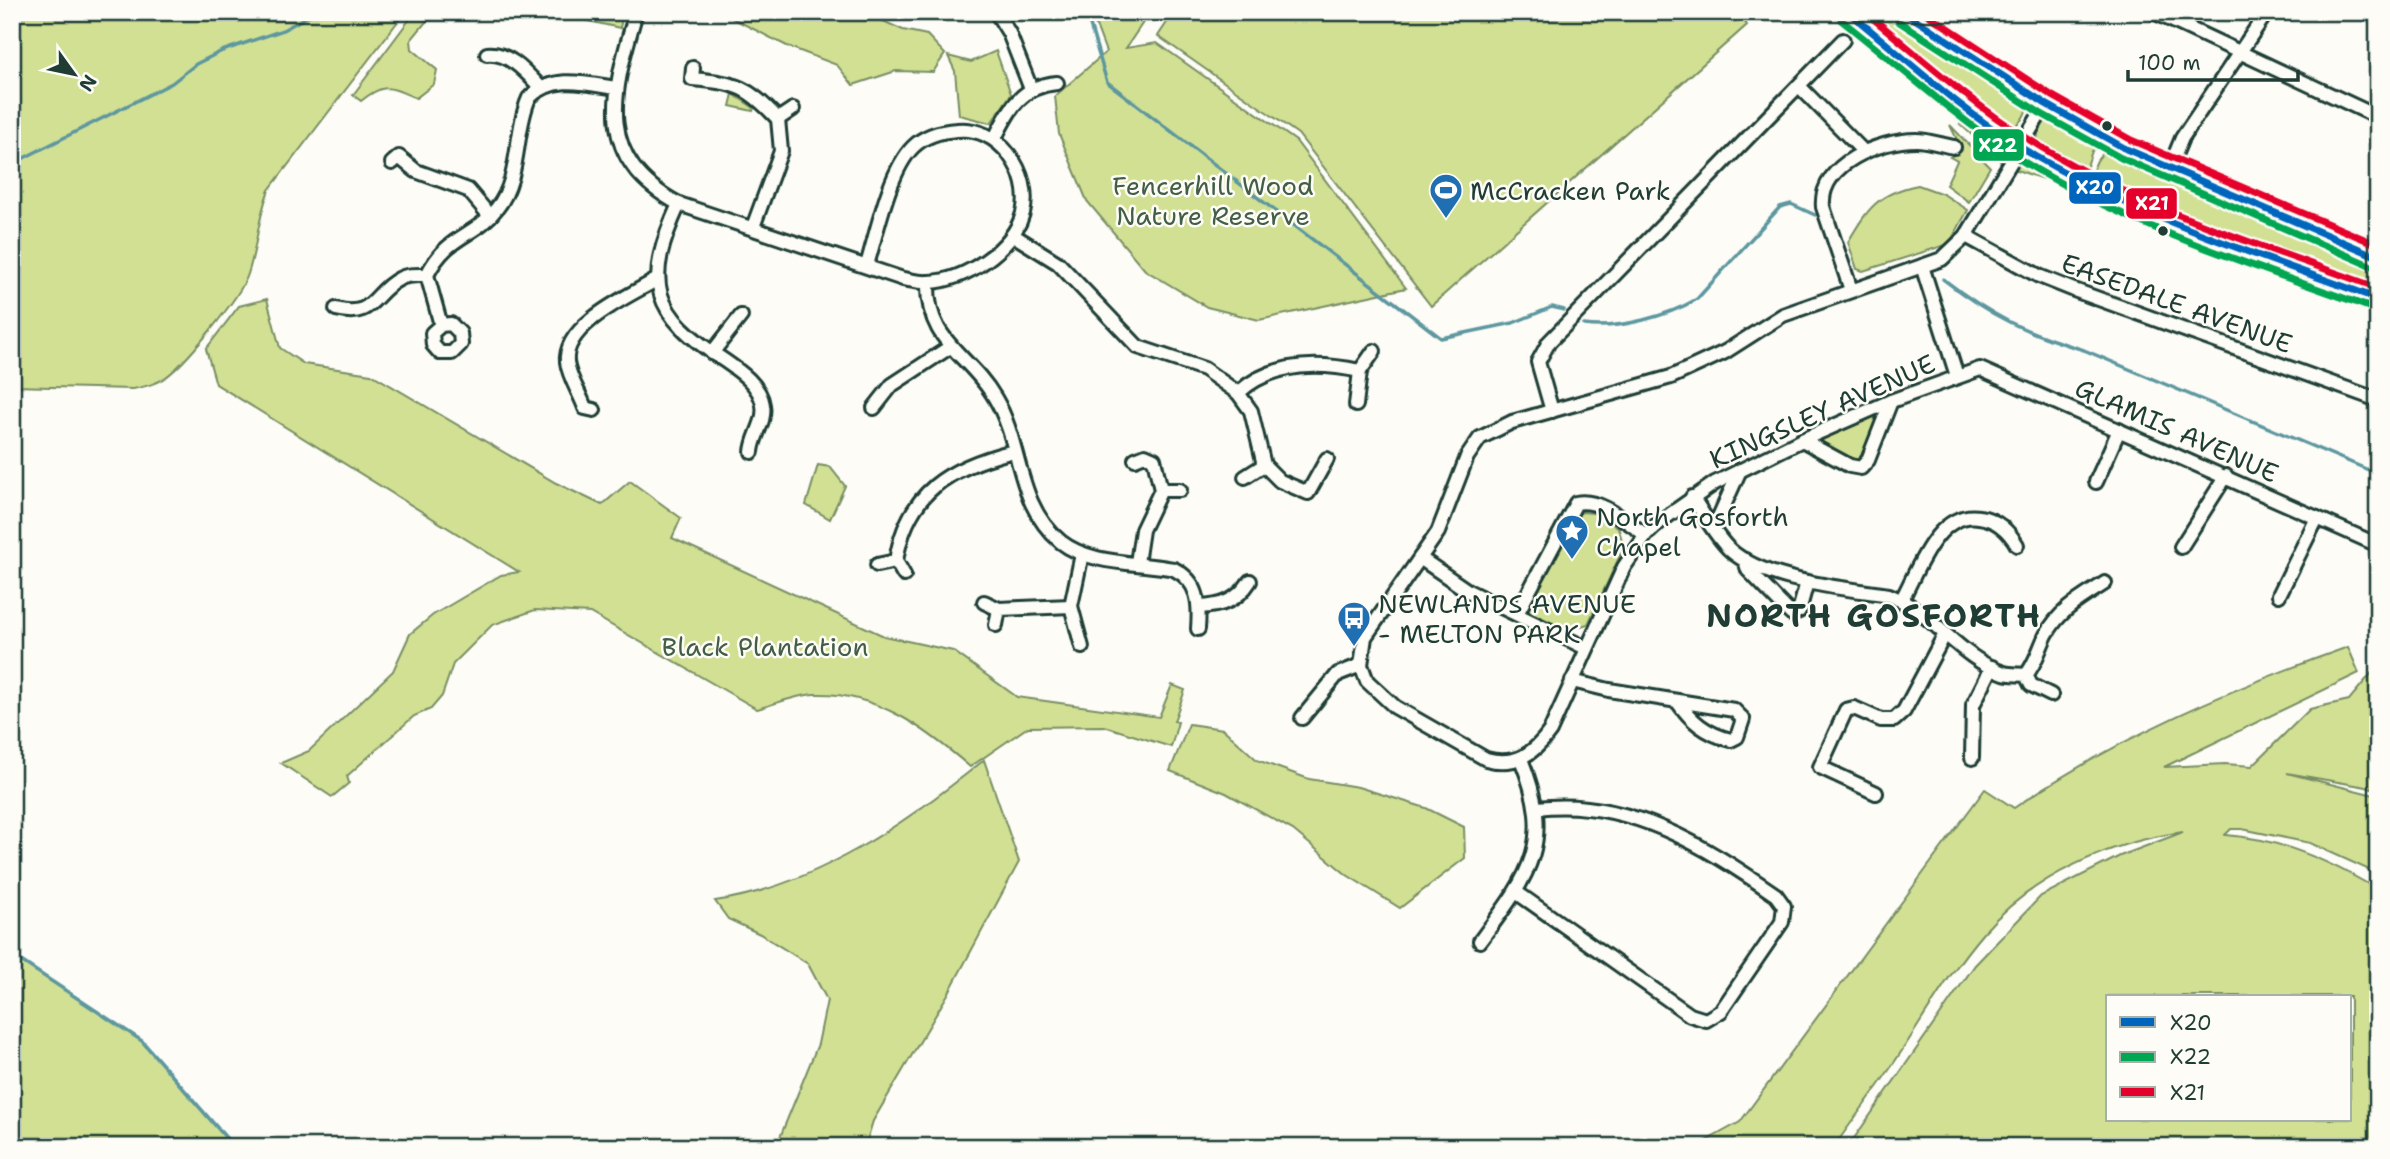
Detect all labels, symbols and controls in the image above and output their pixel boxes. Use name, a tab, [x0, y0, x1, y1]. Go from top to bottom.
north arrow	[38, 38, 108, 108]
scale bar	[2128, 38, 2297, 82]
text: 100 m	[2138, 49, 2201, 77]
text: N	[73, 70, 102, 96]
unlabelled marker	[2100, 119, 2114, 133]
line badge: X22	[1972, 128, 2025, 162]
text: X22	[1979, 133, 2017, 158]
park label: Fencerhill Wood Nature Reserve	[1112, 168, 1314, 233]
sports icon: McCracken Park	[1427, 171, 1465, 220]
line badge: X20	[2068, 171, 2122, 205]
place label: McCracken Park	[1470, 173, 1671, 208]
text: X20	[2076, 175, 2114, 200]
line badge: X21	[2125, 187, 2178, 220]
text: X21	[2135, 191, 2169, 216]
unlabelled marker	[2156, 224, 2170, 238]
street label: EASEDALE AVENUE	[2057, 245, 2297, 361]
street label: KINGSLEY AVENUE	[1704, 346, 1940, 476]
street label: GLAMIS AVENUE	[2070, 369, 2284, 491]
place label: North Gosforth Chapel	[1596, 499, 1789, 564]
place icon: North Gosforth Chapel	[1553, 512, 1591, 561]
place label: NEWLANDS AVENUE - MELTON PARK	[1378, 586, 1636, 651]
district label: NORTH GOSFORTH	[1706, 593, 2042, 638]
bus stop icon: NEWLANDS AVENUE - MELTON PARK	[1335, 599, 1373, 648]
park label: Black Plantation	[662, 629, 868, 664]
legend	[2106, 995, 2352, 1120]
text: X20	[2170, 1009, 2212, 1037]
text: X22	[2170, 1043, 2211, 1071]
text: X21	[2170, 1079, 2205, 1107]

